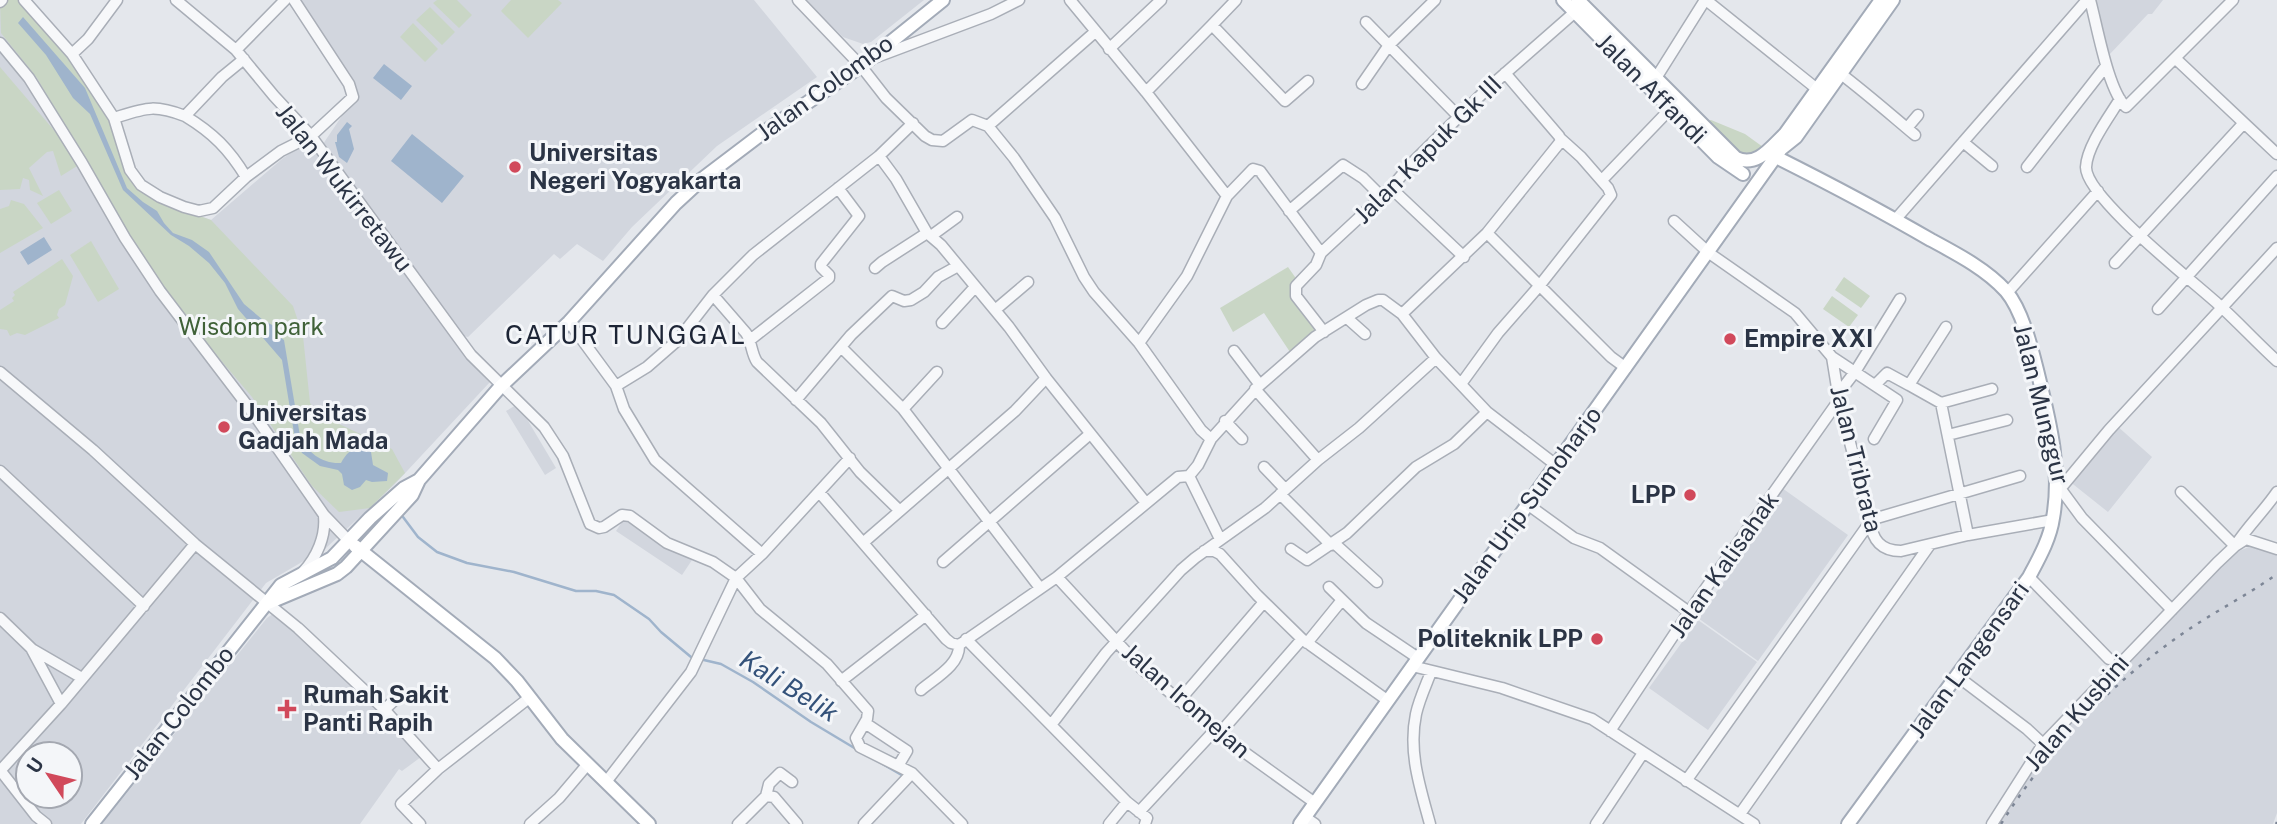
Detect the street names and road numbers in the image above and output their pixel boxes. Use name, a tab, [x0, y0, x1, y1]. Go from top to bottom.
street label: Jalan Affandi	[1591, 27, 1713, 149]
street label: Jalan Colombo	[751, 28, 898, 146]
street label: Jalan Kapuk Gk III	[1348, 70, 1507, 229]
street label: Jalan Wukirretawu	[271, 98, 419, 277]
street label: Jalan Munggur	[2008, 321, 2075, 487]
street label: Jalan Tribrata	[1825, 383, 1889, 535]
street label: Jalan Urip Sumoharjo	[1446, 401, 1607, 608]
street label: Jalan Kalisahak	[1663, 486, 1784, 643]
street label: Jalan Langensari	[1902, 576, 2034, 743]
street label: Jalan Iromejan	[1117, 637, 1256, 763]
street label: Jalan Colombo	[117, 640, 239, 785]
street label: Jalan Kusbini	[2018, 649, 2134, 776]

